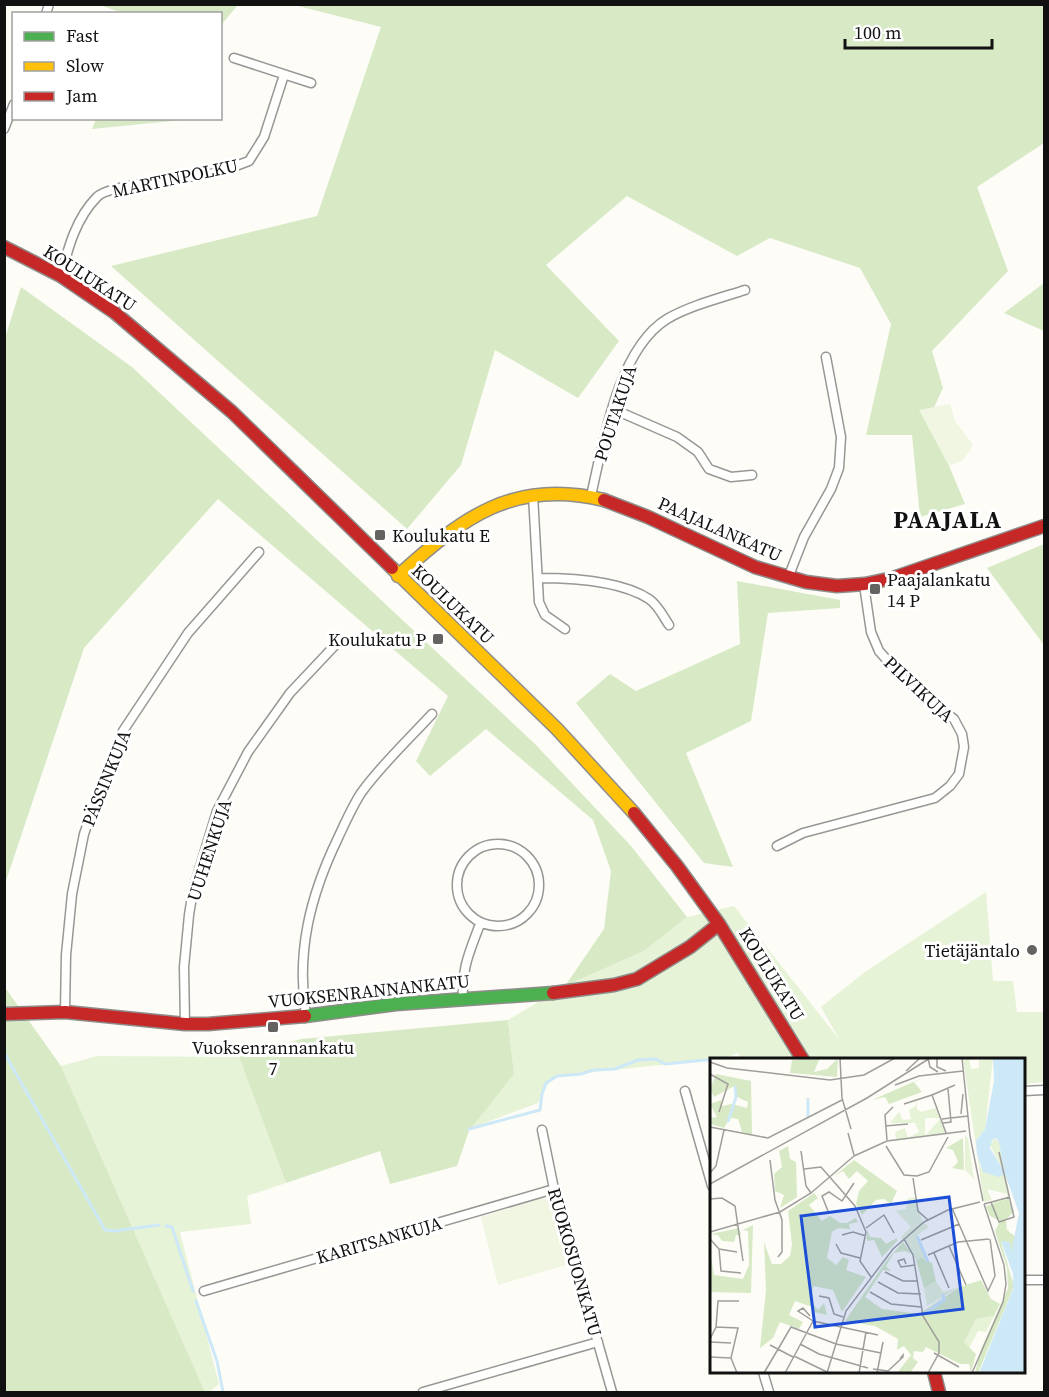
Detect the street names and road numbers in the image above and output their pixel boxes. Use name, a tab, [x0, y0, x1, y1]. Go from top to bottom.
street label: MARTINPOLKU	[110, 152, 240, 204]
street label: KOULUKATU	[39, 239, 141, 317]
street label: POUTAKUJA	[588, 362, 642, 464]
street label: PAAJALANKATU	[654, 490, 786, 568]
street label: KOULUKATU	[406, 558, 500, 650]
street label: PILVIKUJA	[879, 650, 959, 728]
street label: PÄSSINKUJA	[75, 726, 137, 830]
street label: UUHENKUJA	[181, 796, 237, 904]
street label: KOULUKATU	[733, 922, 811, 1026]
street label: VUOKSENRANNANKATU	[267, 968, 471, 1014]
street label: RUOKOSUONKATU	[542, 1185, 608, 1339]
street label: KARITSANKUJA	[313, 1210, 445, 1270]

